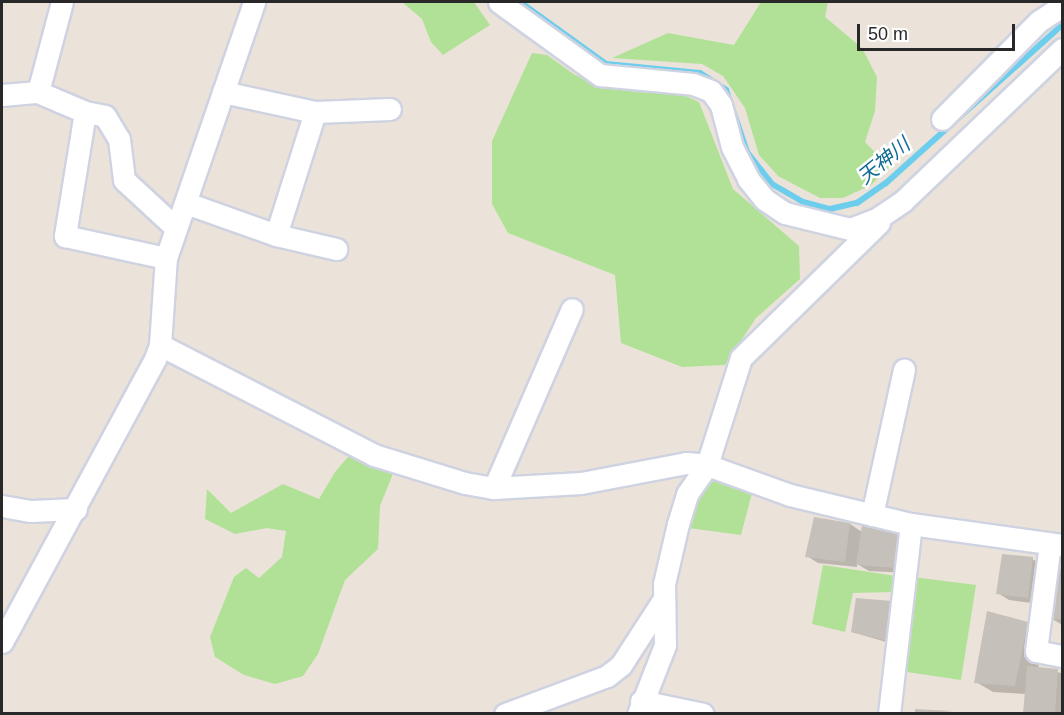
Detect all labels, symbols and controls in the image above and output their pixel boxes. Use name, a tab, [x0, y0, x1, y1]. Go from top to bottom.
scale bar	[860, 12, 1018, 50]
text: 50 m	[868, 24, 908, 44]
water label: 天神川	[853, 133, 915, 189]

